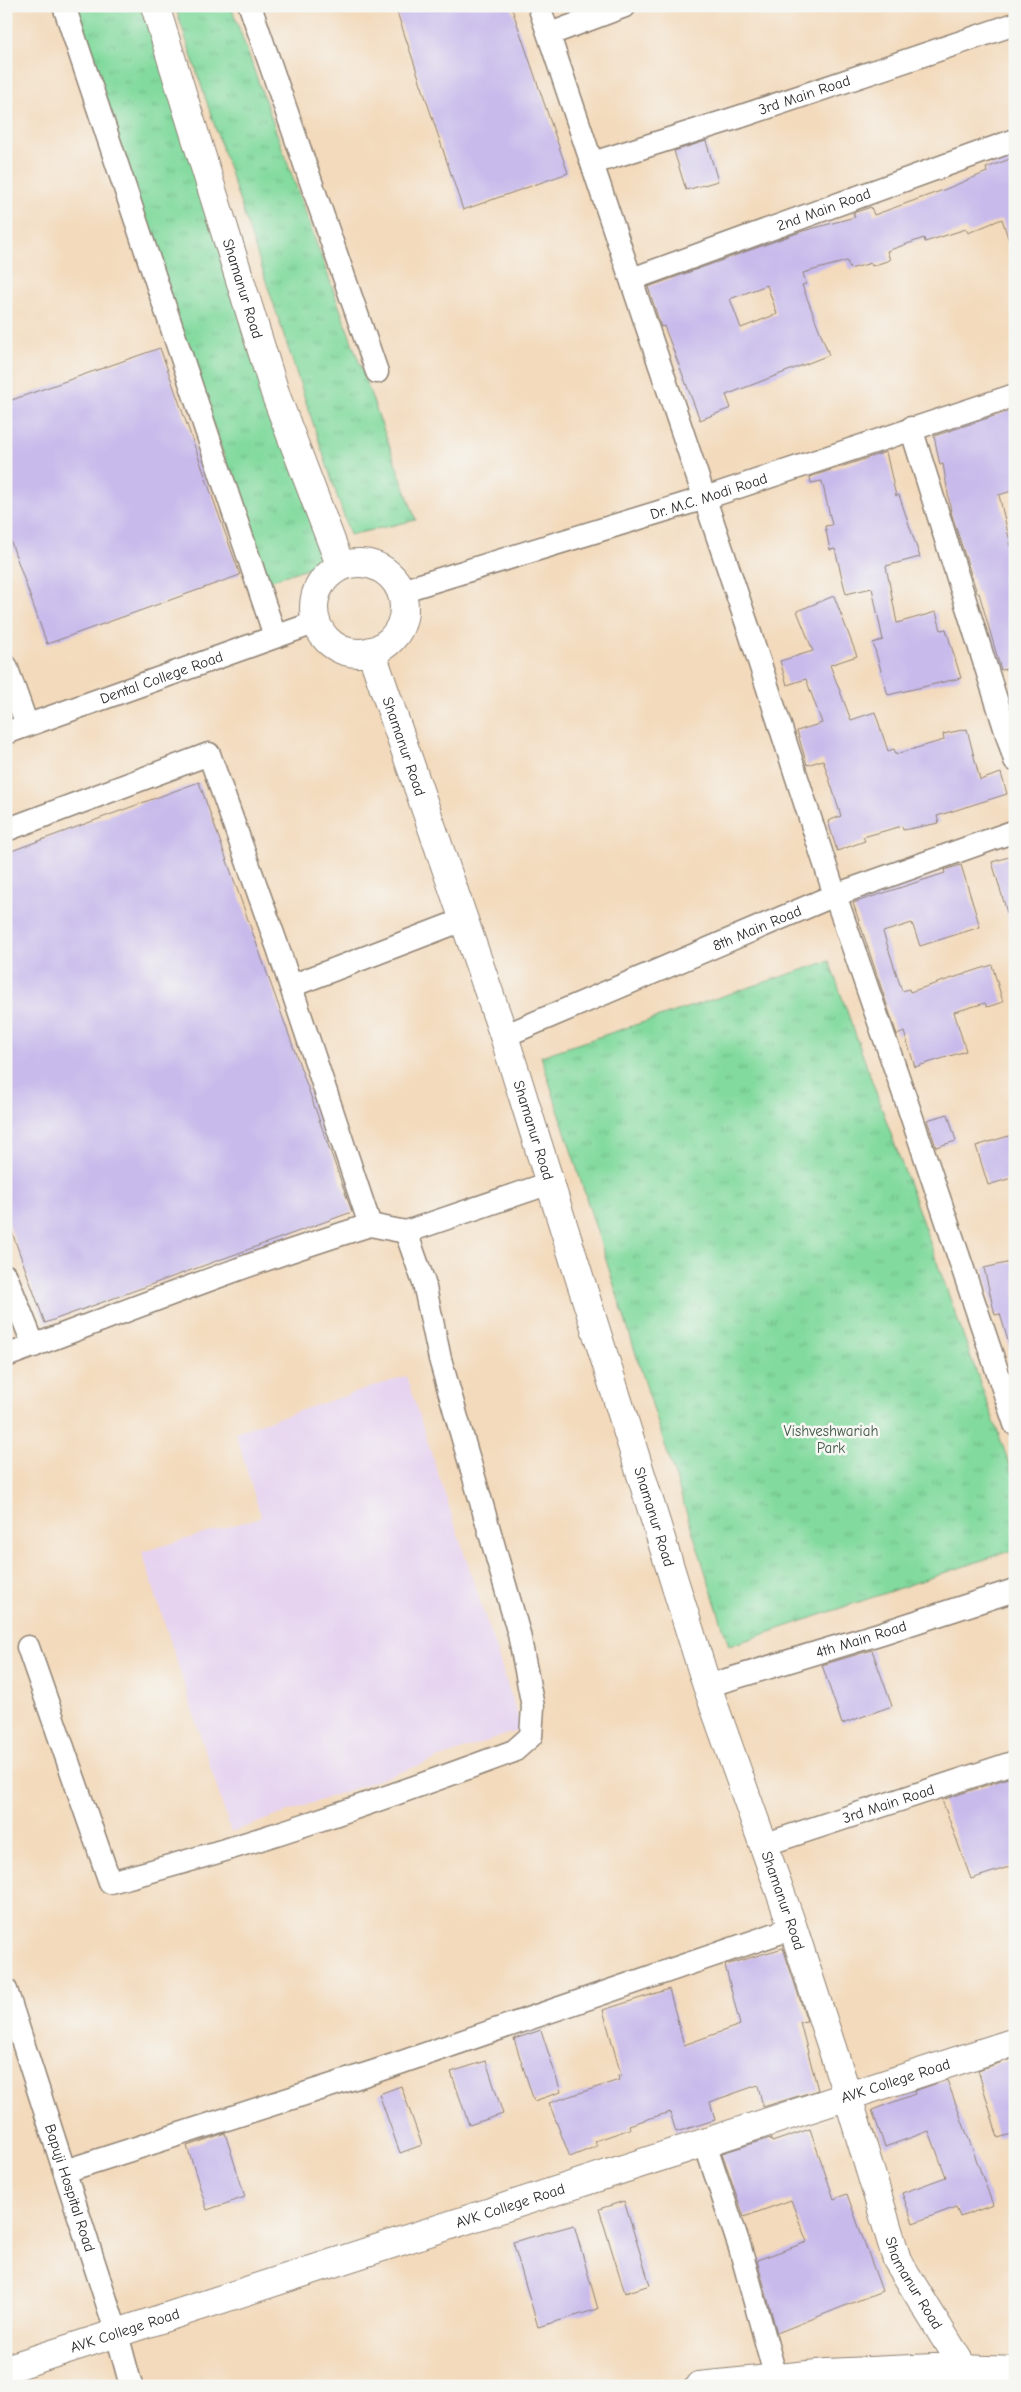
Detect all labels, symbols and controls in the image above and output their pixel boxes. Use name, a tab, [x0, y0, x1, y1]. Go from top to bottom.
street label: 3rd Main Road	[756, 71, 852, 119]
street label: 2nd Main Road	[774, 184, 873, 235]
street label: Shamanur Road	[219, 237, 267, 341]
street label: Dr. M.C. Modi Road	[648, 469, 770, 523]
street label: Dental College Road	[97, 647, 225, 708]
street label: Shamanur Road	[379, 695, 429, 798]
street label: 8th Main Road	[710, 901, 804, 955]
street label: Shamanur Road	[509, 1078, 557, 1182]
park label: Vishveshwariah Park	[783, 1422, 879, 1457]
street label: Shamanur Road	[630, 1465, 678, 1569]
street label: 4th Main Road	[813, 1617, 909, 1662]
street label: 3rd Main Road	[840, 1780, 937, 1827]
street label: Shamanur Road	[757, 1849, 809, 1952]
street label: AVK College Road	[839, 2055, 952, 2107]
street label: Bapuji Hospital Road	[41, 2122, 99, 2254]
street label: AVK College Road	[453, 2180, 567, 2232]
street label: Shamanur Road	[882, 2235, 946, 2333]
street label: AVK College Road	[68, 2304, 182, 2357]

